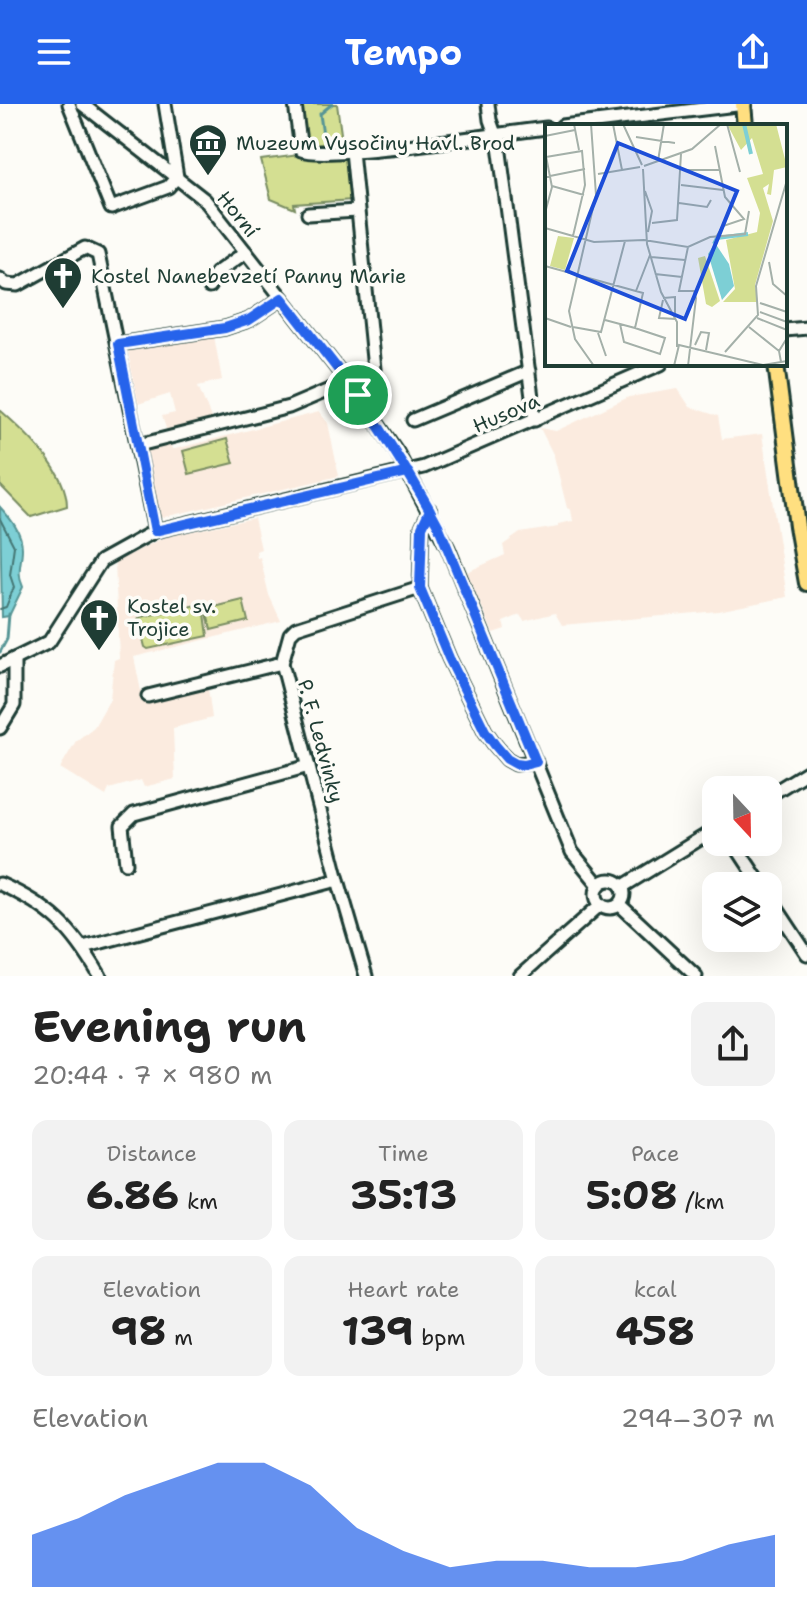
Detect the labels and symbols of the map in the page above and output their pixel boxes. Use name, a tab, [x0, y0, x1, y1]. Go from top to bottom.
museum icon: Muzeum Vysočiny Havl. Brod	[187, 122, 229, 177]
inset map	[545, 124, 787, 366]
place label: Muzeum Vysočiny Havl. Brod	[236, 130, 515, 156]
street label: Horní	[211, 185, 265, 243]
church icon: Kostel Nanebevzetí Panny Marie	[42, 255, 84, 310]
place label: Kostel Nanebevzetí Panny Marie	[91, 263, 406, 289]
pin	[324, 361, 392, 429]
street label: Husova	[469, 387, 544, 439]
place label: Kostel sv. Trojice	[127, 593, 216, 642]
church icon: Kostel sv. Trojice	[78, 597, 120, 652]
street label: P. F. Ledvinky	[292, 676, 350, 806]
north arrow	[702, 776, 782, 856]

